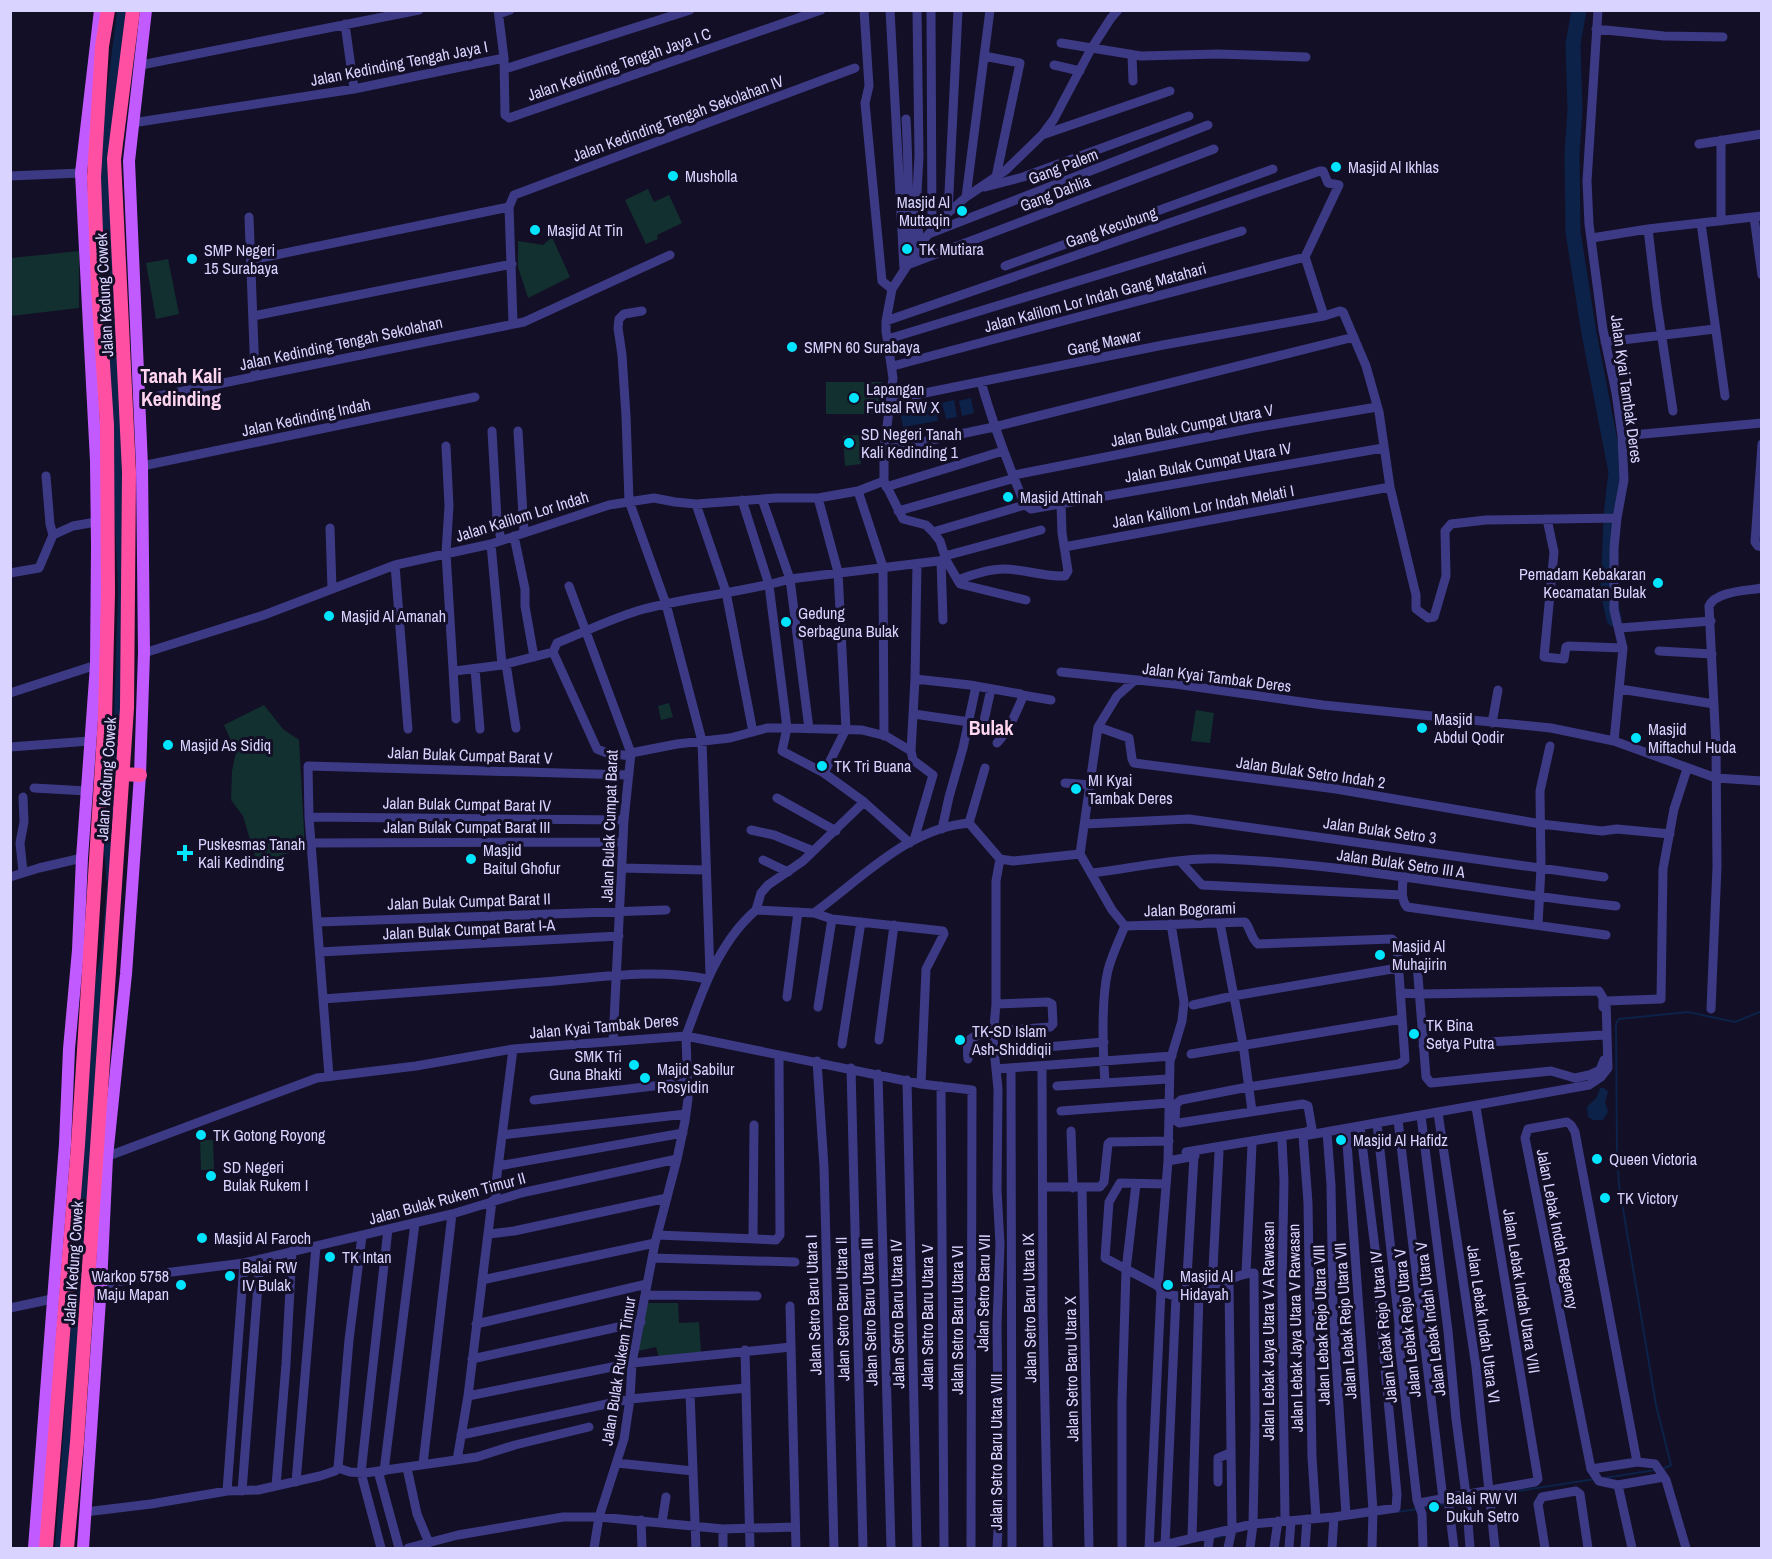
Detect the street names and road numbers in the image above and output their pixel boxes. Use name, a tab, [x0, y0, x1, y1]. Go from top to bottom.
street label: Jalan Kedinding Tengah Jaya I C	[524, 22, 714, 106]
street label: Jalan Kedinding Tengah Jaya I	[309, 35, 489, 91]
street label: Jalan Kedinding Tengah Sekolahan IV	[569, 69, 787, 166]
street label: Gang Palem	[1025, 143, 1101, 189]
street label: Gang Dahlia	[1017, 169, 1094, 216]
street label: Gang Kecubung	[1063, 201, 1160, 253]
street label: Jalan Kedung Cowek	[90, 232, 118, 357]
street label: Jalan Kalilom Lor Indah Gang Matahari	[982, 257, 1208, 337]
street label: Jalan Kedinding Tengah Sekolahan	[237, 311, 445, 375]
street label: Jalan Kyai Tambak Deres	[1606, 313, 1648, 465]
street label: Gang Mawar	[1065, 323, 1144, 361]
street label: Jalan Kedinding Indah	[239, 393, 373, 441]
street label: Jalan Bulak Cumpat Utara V	[1109, 398, 1276, 452]
street label: Jalan Bulak Cumpat Utara IV	[1123, 436, 1293, 488]
street label: Jalan Kalilom Lor Indah Melati I	[1110, 479, 1296, 533]
street label: Jalan Kalilom Lor Indah	[453, 485, 591, 547]
street label: Jalan Kyai Tambak Deres	[1141, 657, 1293, 697]
street label: Jalan Kedung Cowek	[91, 716, 121, 842]
street label: Jalan Bulak Cumpat Barat V	[387, 741, 553, 769]
street label: Jalan Bulak Cumpat Barat	[595, 749, 623, 903]
street label: Jalan Bulak Setro Indah 2	[1235, 751, 1387, 793]
street label: Jalan Bulak Cumpat Barat IV	[383, 792, 552, 816]
street label: Jalan Bulak Setro 3	[1322, 811, 1438, 849]
street label: Jalan Bulak Cumpat Barat III	[383, 816, 551, 838]
street label: Jalan Bulak Setro III A	[1336, 843, 1467, 883]
street label: Jalan Bulak Cumpat Barat II	[387, 887, 551, 915]
street label: Jalan Bogorami	[1144, 896, 1236, 922]
street label: Jalan Bulak Cumpat Barat I-A	[382, 913, 556, 945]
street label: Jalan Kyai Tambak Deres	[529, 1009, 679, 1043]
street label: Jalan Lebak Indah Regency	[1532, 1147, 1584, 1311]
street label: Jalan Bulak Rukem Timur II	[366, 1166, 528, 1230]
street label: Jalan Kedung Cowek	[58, 1200, 88, 1326]
street label: Jalan Lebak Indah Utara VIII	[1498, 1207, 1546, 1375]
street label: Jalan Lebak Jaya Utara V A Rawasan	[1257, 1221, 1279, 1441]
street label: Jalan Lebak Jaya Utara V Rawasan	[1282, 1224, 1308, 1432]
street label: Jalan Setro Baru Utara IX	[1017, 1233, 1041, 1383]
street label: Jalan Setro Baru Utara I	[800, 1234, 826, 1376]
street label: Jalan Setro Baru VII	[971, 1234, 995, 1352]
street label: Jalan Setro Baru Utara II	[830, 1237, 854, 1381]
street label: Jalan Setro Baru Utara III	[855, 1238, 883, 1386]
street label: Jalan Setro Baru Utara IV	[885, 1239, 909, 1389]
street label: Jalan Lebak Indah Utara V	[1410, 1240, 1450, 1397]
street label: Jalan Lebak Rejo Utara VII	[1329, 1242, 1361, 1400]
street label: Jalan Setro Baru Utara V	[916, 1244, 938, 1390]
street label: Jalan Lebak Rejo Utara VIII	[1307, 1244, 1335, 1406]
street label: Jalan Lebak Indah Utara VI	[1462, 1244, 1506, 1404]
street label: Jalan Setro Baru Utara VI	[946, 1245, 968, 1395]
street label: Jalan Lebak Rejo Utara V	[1388, 1247, 1426, 1398]
street label: Jalan Lebak Rejo Utara IV	[1364, 1249, 1402, 1404]
street label: Jalan Bulak Rukem Timur	[595, 1294, 641, 1447]
street label: Jalan Setro Baru Utara X	[1059, 1296, 1083, 1442]
street label: Jalan Setro Baru Utara VIII	[985, 1374, 1007, 1530]

